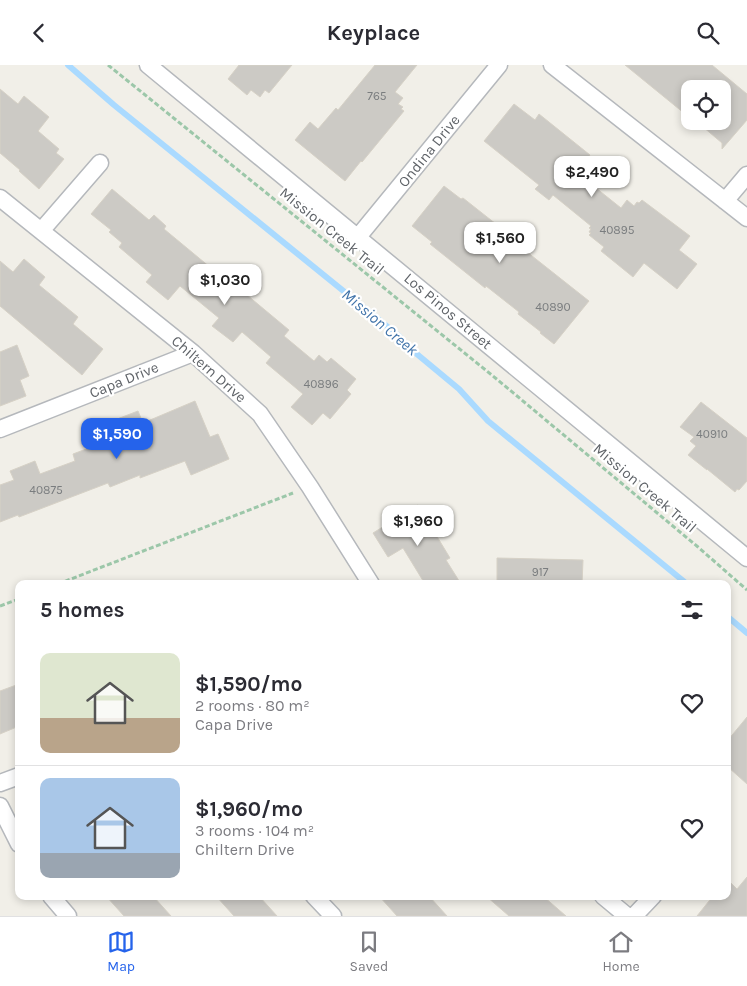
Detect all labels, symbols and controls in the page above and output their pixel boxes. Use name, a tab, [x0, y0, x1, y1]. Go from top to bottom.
icon: back	[25, 19, 53, 47]
icon: search	[694, 19, 722, 47]
text: Keyplace	[327, 20, 420, 46]
map controls	[681, 80, 731, 130]
button: locate	[681, 80, 731, 130]
house number: 765	[367, 89, 387, 103]
street label: Ondina Drive	[394, 111, 464, 191]
pin: $2,490	[551, 155, 633, 198]
text: $2,490	[565, 162, 619, 181]
street label: Mission Creek Trail	[276, 183, 388, 279]
pin: $1,560	[459, 221, 541, 264]
house number: 40895	[600, 223, 635, 237]
text: $1,560	[475, 228, 525, 247]
pin: $1,030	[184, 263, 266, 306]
street label: Los Pinos Street	[400, 269, 496, 353]
text: $1,030	[200, 270, 250, 289]
water label: Mission Creek	[338, 285, 422, 360]
house number: 40890	[535, 300, 571, 314]
street label: Chiltern Drive	[168, 332, 250, 406]
street label: Capa Drive	[87, 358, 161, 402]
house number: 40896	[303, 377, 339, 391]
pin: $1,590	[76, 417, 158, 460]
text: $1,590	[92, 424, 142, 443]
house number: 40910	[696, 427, 728, 441]
street label: Mission Creek Trail	[590, 440, 700, 536]
house number: 40875	[29, 483, 63, 497]
pin: $1,960	[377, 505, 459, 547]
text: $1,960	[393, 511, 443, 530]
house number: 917	[532, 565, 549, 579]
icon: filters	[678, 596, 706, 624]
text: 5 homes	[40, 598, 125, 622]
text: $1,590/mo	[195, 672, 302, 696]
icon: home	[80, 673, 140, 733]
icon: heart	[678, 689, 706, 717]
text: 2 rooms · 80 m²	[195, 696, 310, 715]
text: Capa Drive	[195, 715, 273, 734]
text: $1,960/mo	[195, 797, 303, 821]
icon: home	[80, 798, 140, 858]
icon: heart	[678, 814, 706, 842]
text: 3 rooms · 104 m²	[195, 821, 314, 840]
text: Chiltern Drive	[195, 840, 295, 859]
tab: Map	[107, 928, 135, 975]
tab: Saved	[349, 928, 388, 975]
tab: Home	[603, 928, 640, 975]

